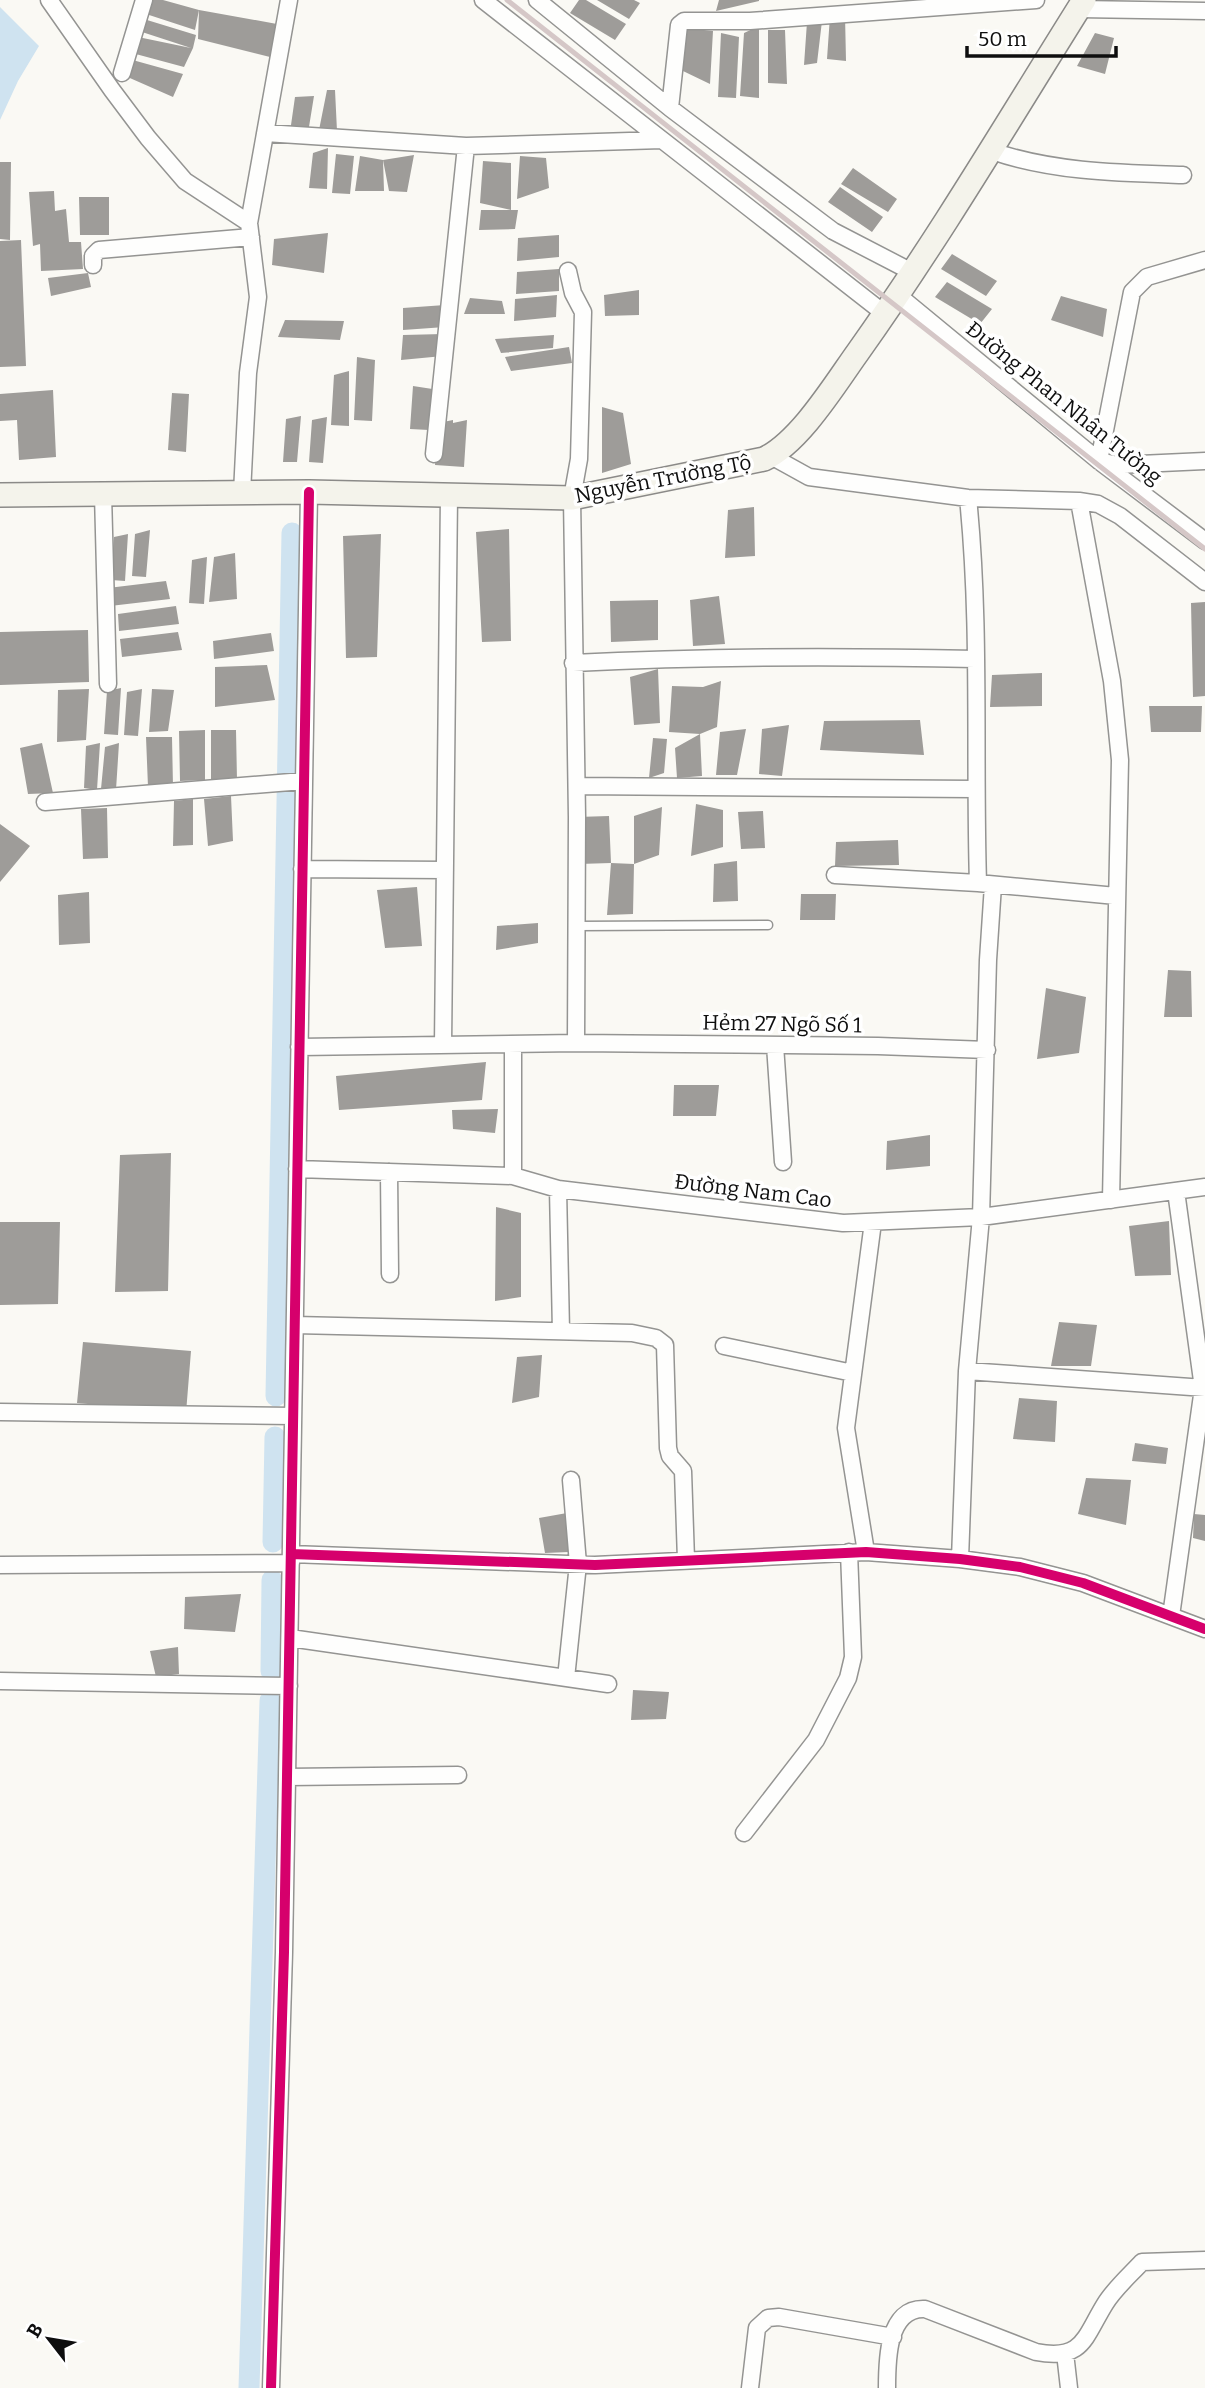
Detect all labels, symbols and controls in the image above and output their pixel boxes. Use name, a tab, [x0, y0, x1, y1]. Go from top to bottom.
scale bar	[967, 14, 1116, 58]
text: 50 m	[978, 26, 1027, 52]
street label: Đường Phan Nhân Tường	[961, 316, 1167, 490]
street label: Nguyễn Trường Tộ	[573, 449, 753, 509]
street label: Hẻm 27 Ngõ Số 1	[702, 1010, 862, 1038]
street label: Đường Nam Cao	[673, 1168, 833, 1214]
north arrow	[14, 2304, 84, 2374]
text: B	[22, 2319, 48, 2342]

